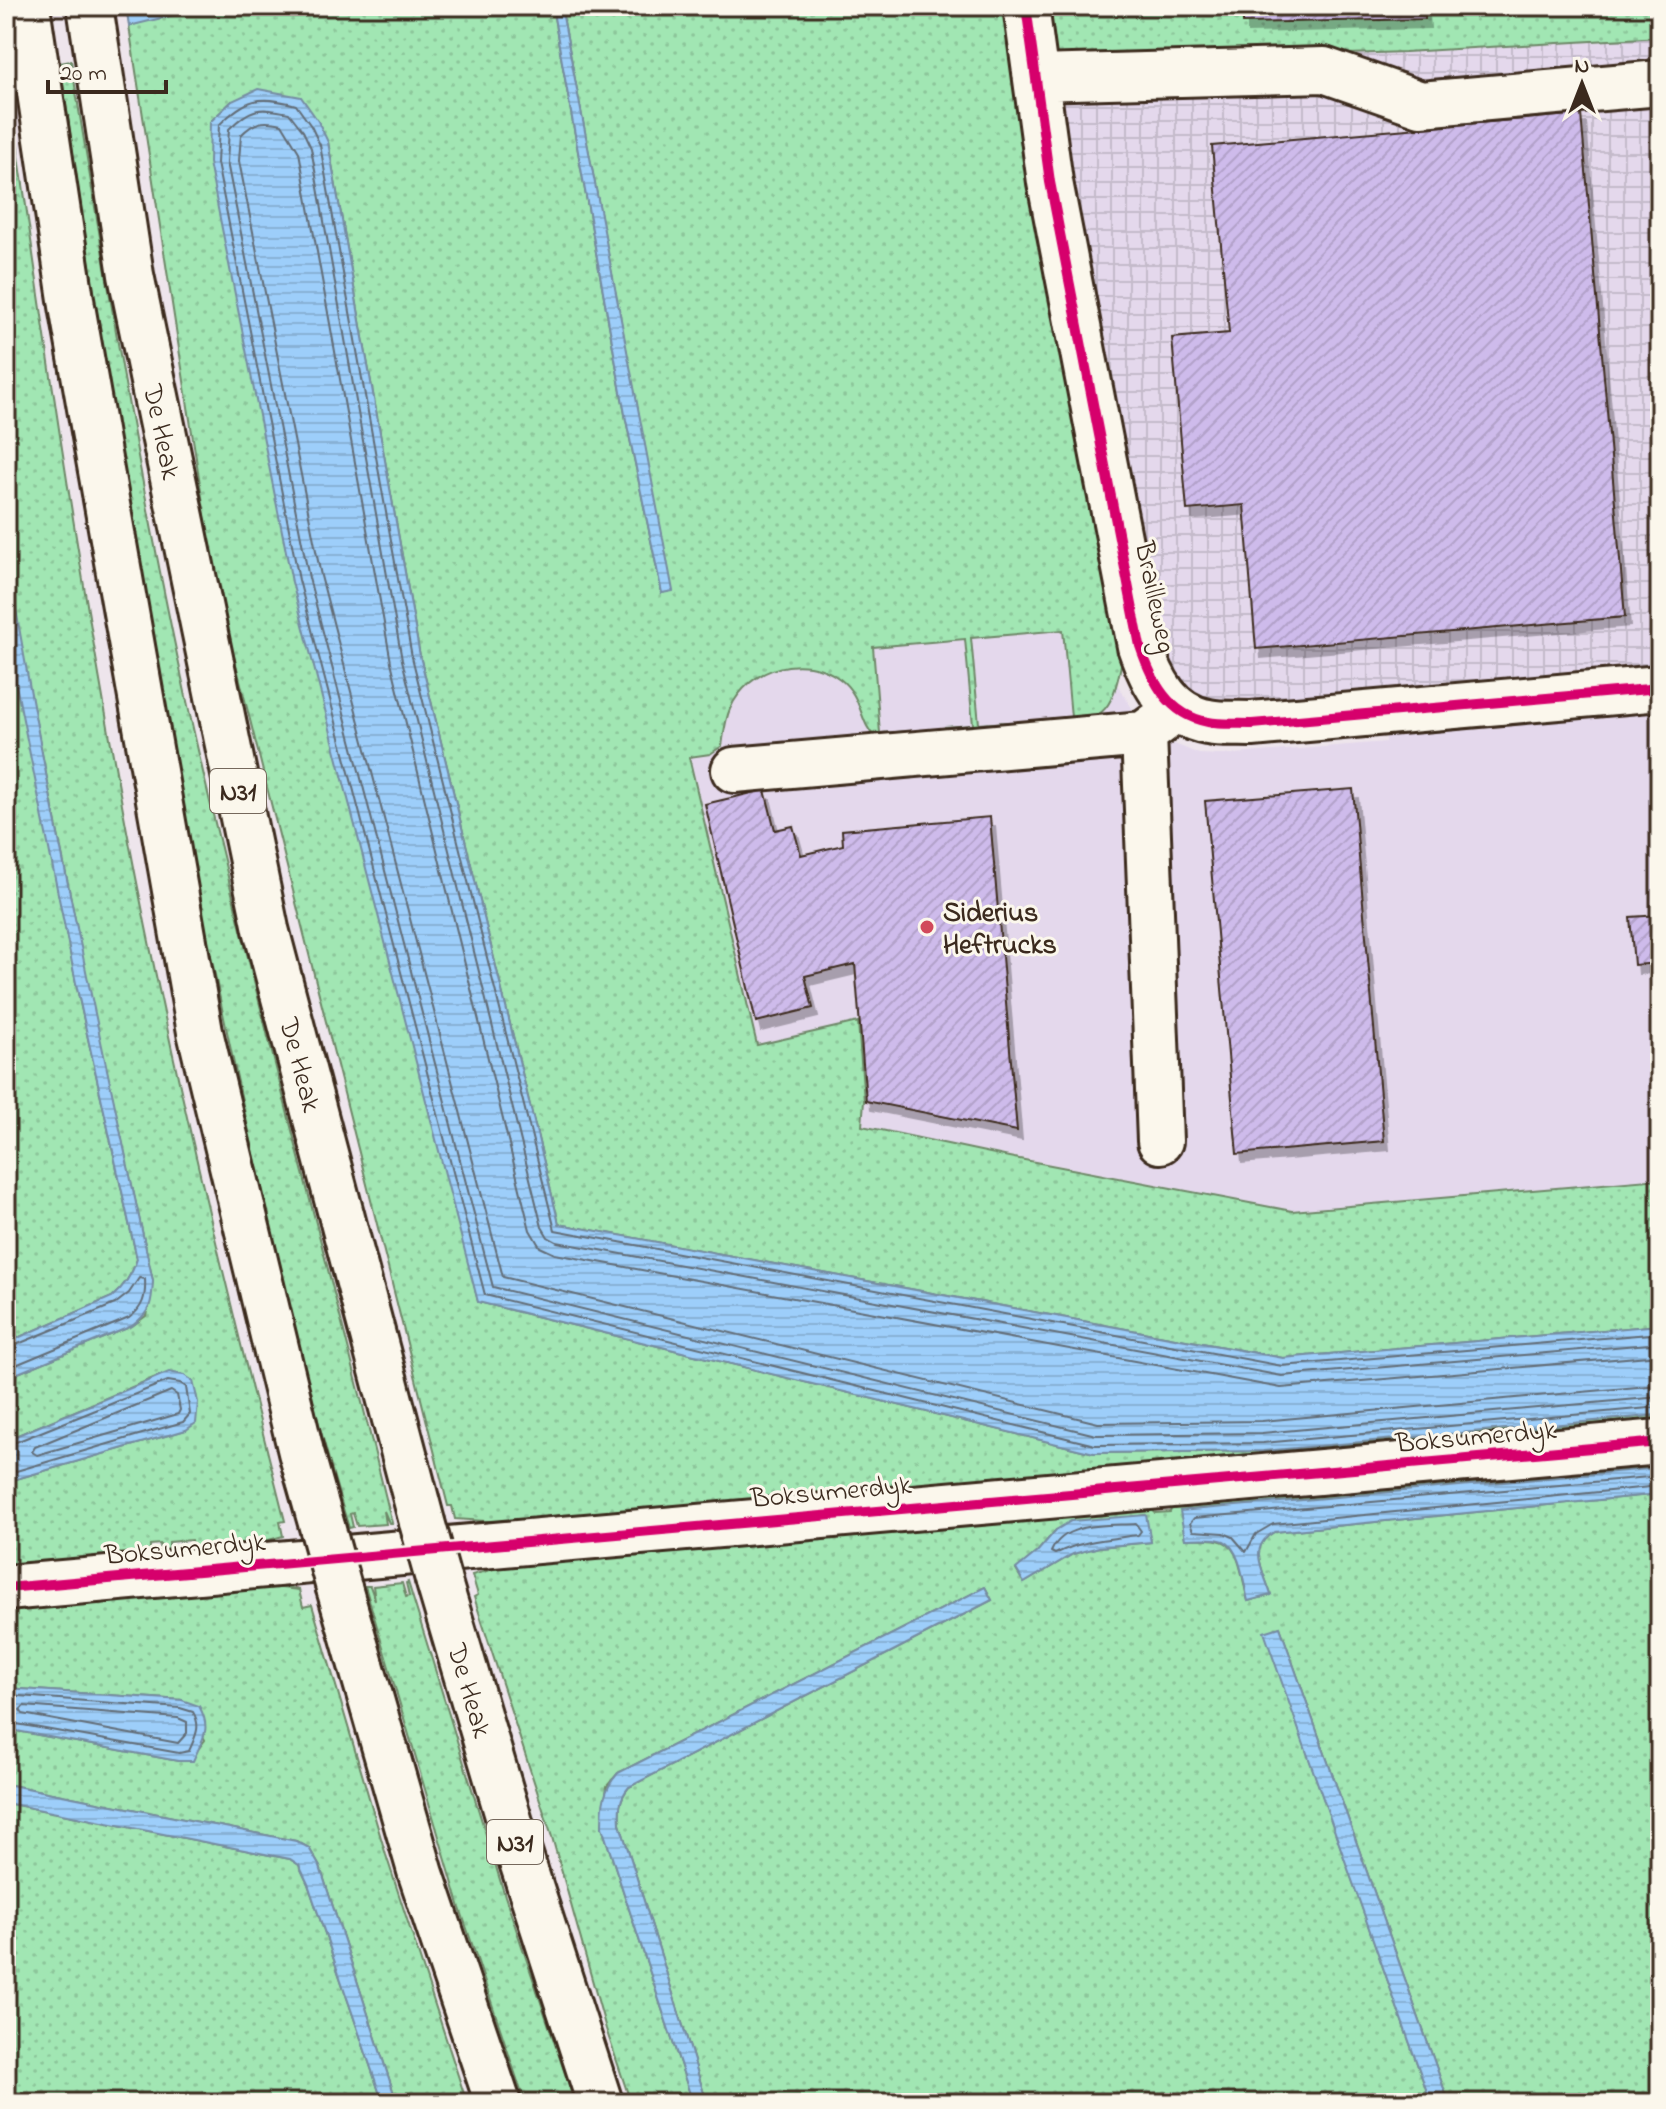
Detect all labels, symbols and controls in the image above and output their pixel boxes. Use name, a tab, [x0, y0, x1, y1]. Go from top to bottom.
scale bar	[48, 44, 166, 94]
north arrow	[1542, 44, 1622, 124]
text: N	[1575, 51, 1589, 83]
text: 20 m	[60, 57, 107, 92]
street label: De Heak	[130, 380, 190, 484]
street label: Brailleweg	[1122, 537, 1185, 657]
road number: N31	[210, 769, 266, 813]
place label: Siderius Heftrucks	[943, 894, 1057, 967]
marker: Siderius Heftrucks	[918, 918, 936, 936]
street label: De Heak	[266, 1013, 331, 1118]
street label: Boksumerdyk	[1393, 1411, 1559, 1466]
street label: Boksumerdyk	[748, 1466, 914, 1521]
street label: Boksumerdyk	[102, 1523, 268, 1578]
street label: De Heak	[434, 1638, 501, 1744]
road number: N31	[487, 1820, 543, 1864]

